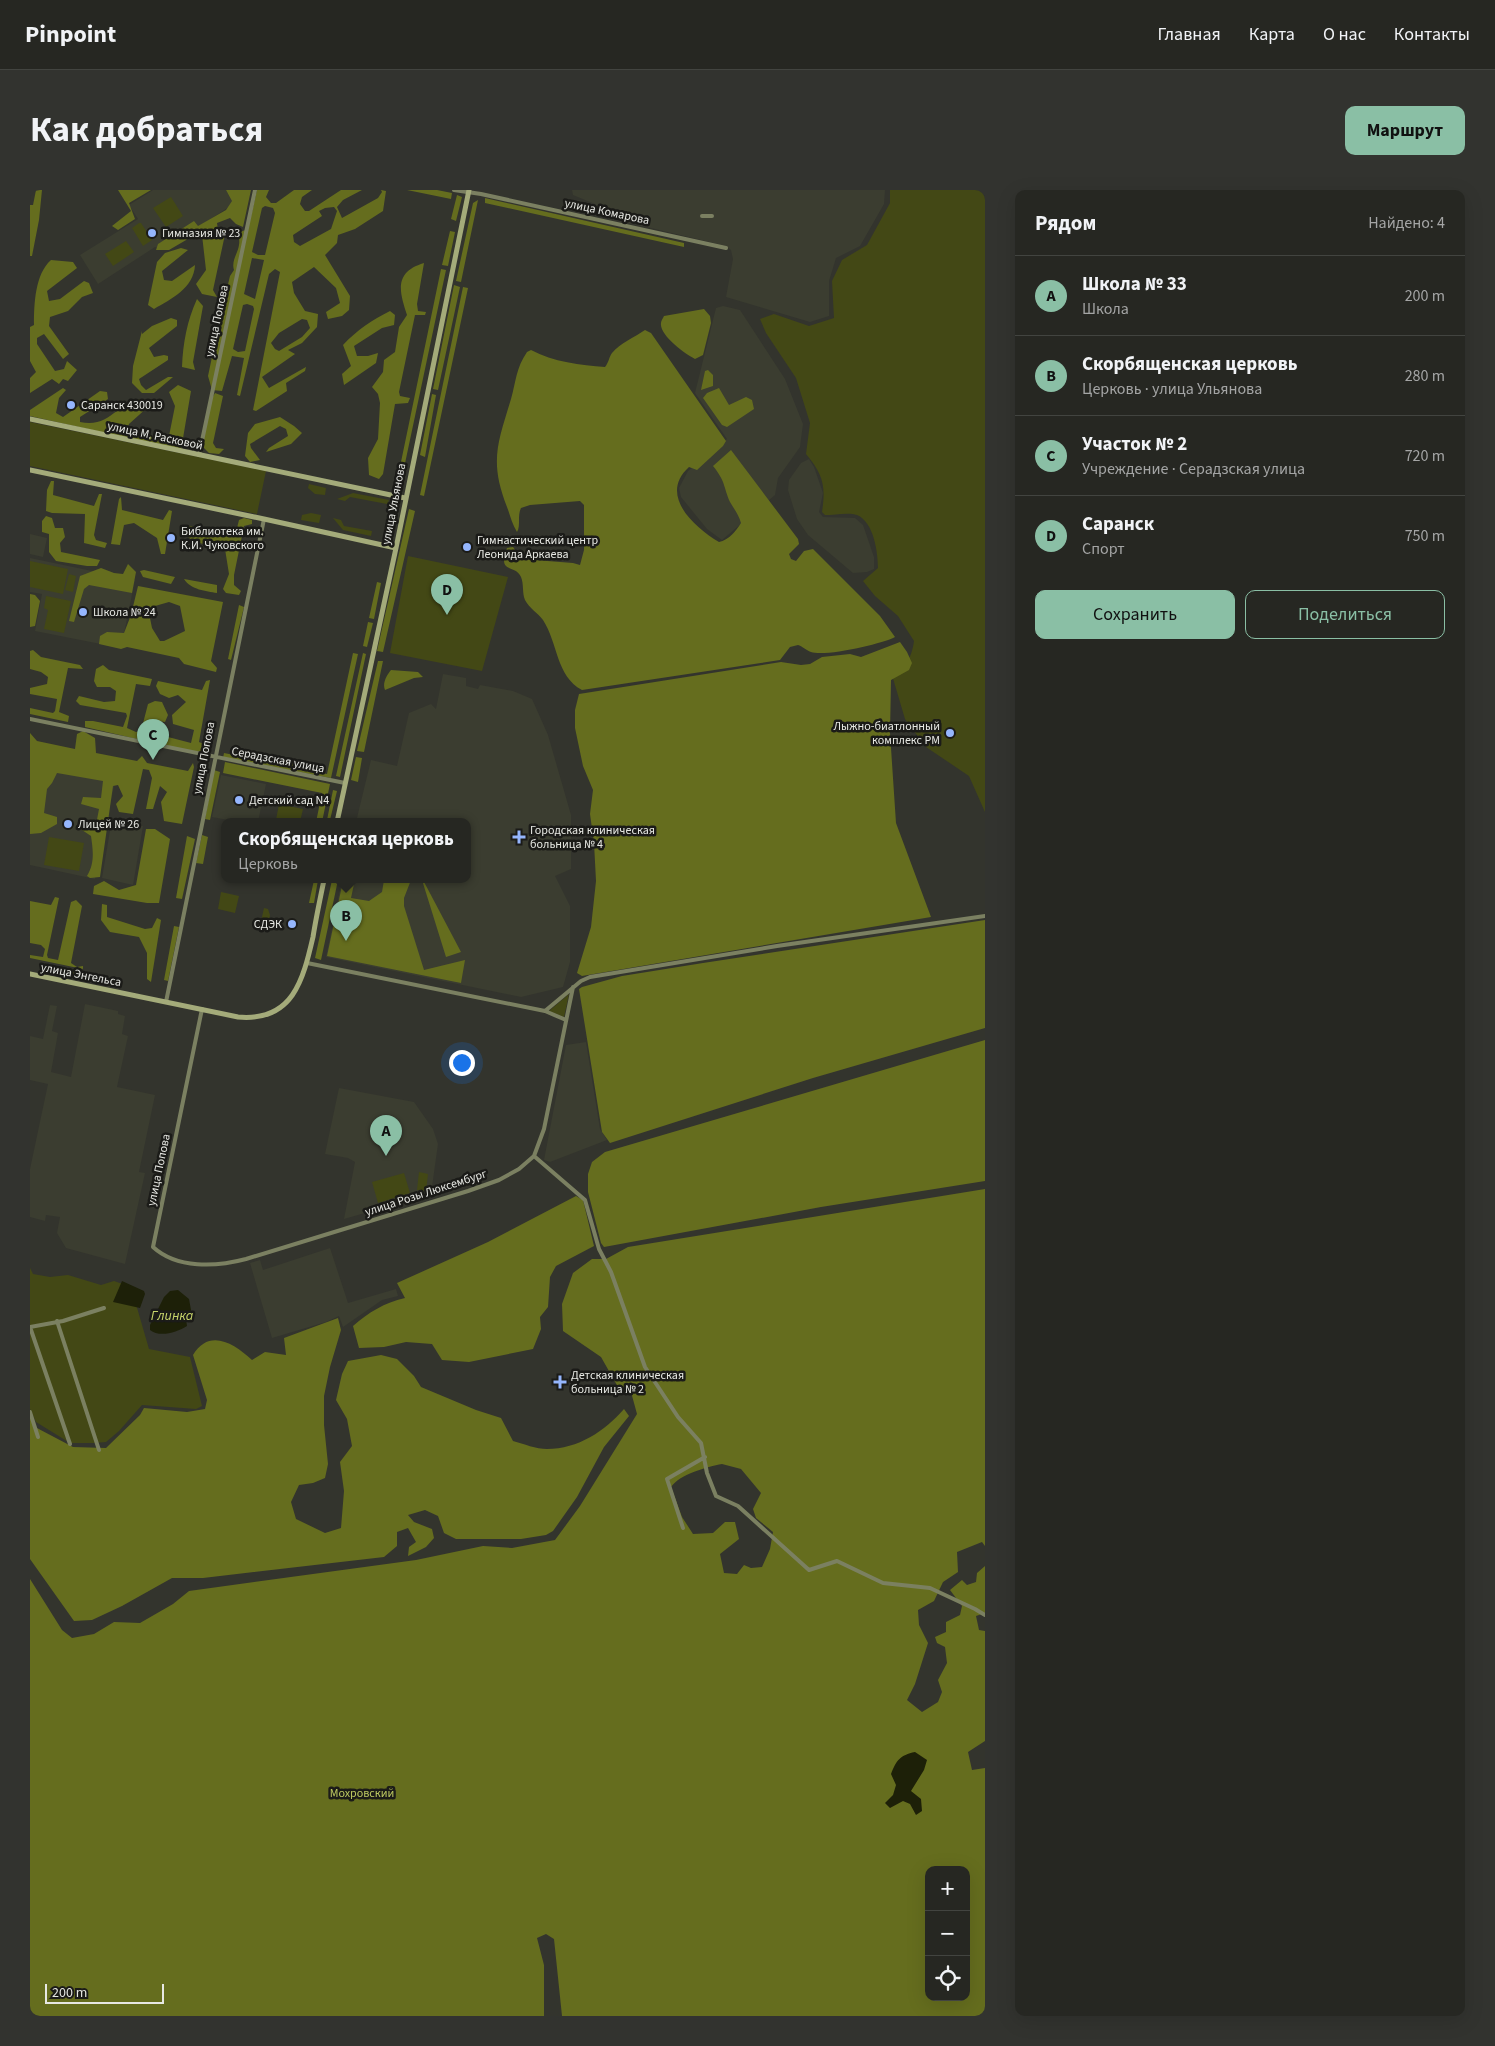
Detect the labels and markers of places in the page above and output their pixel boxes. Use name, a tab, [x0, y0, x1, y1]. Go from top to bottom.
place label: Гимназия № 23	[162, 225, 240, 242]
marker: Гимназия № 23	[146, 227, 158, 239]
place label: Саранск 430019	[81, 397, 163, 414]
marker: Саранск 430019	[65, 399, 77, 411]
place label: Библиотека им. К.И. Чуковского	[181, 523, 264, 554]
marker: Библиотека им. К.И. Чуковского	[165, 532, 177, 544]
place label: Гимнастический центр Леонида Аркаева	[477, 532, 598, 563]
marker: Гимнастический центр Леонида Аркаева	[461, 541, 473, 553]
pin: D	[431, 574, 463, 615]
place label: Школа № 24	[93, 604, 156, 621]
marker: Школа № 24	[77, 606, 89, 618]
place label: Лыжно-биатлонный комплекс РМ	[834, 718, 940, 749]
pin: C	[137, 719, 169, 760]
marker: Лыжно-биатлонный комплекс РМ	[944, 727, 956, 739]
place label: Детский сад N4	[249, 792, 329, 809]
marker: Детский сад N4	[233, 794, 245, 806]
place label: Лицей № 26	[78, 816, 139, 833]
marker: Лицей № 26	[62, 818, 74, 830]
place label: Городская клиническая больница № 4	[530, 822, 655, 853]
marker: Городская клиническая больница № 4	[512, 830, 526, 844]
pin: B	[330, 900, 362, 941]
place label: СДЭК	[254, 916, 282, 933]
marker: СДЭК	[286, 918, 298, 930]
pin: A	[370, 1115, 402, 1156]
place label: Детская клиническая больница № 2	[571, 1367, 684, 1398]
marker: Детская клиническая больница № 2	[553, 1375, 567, 1389]

